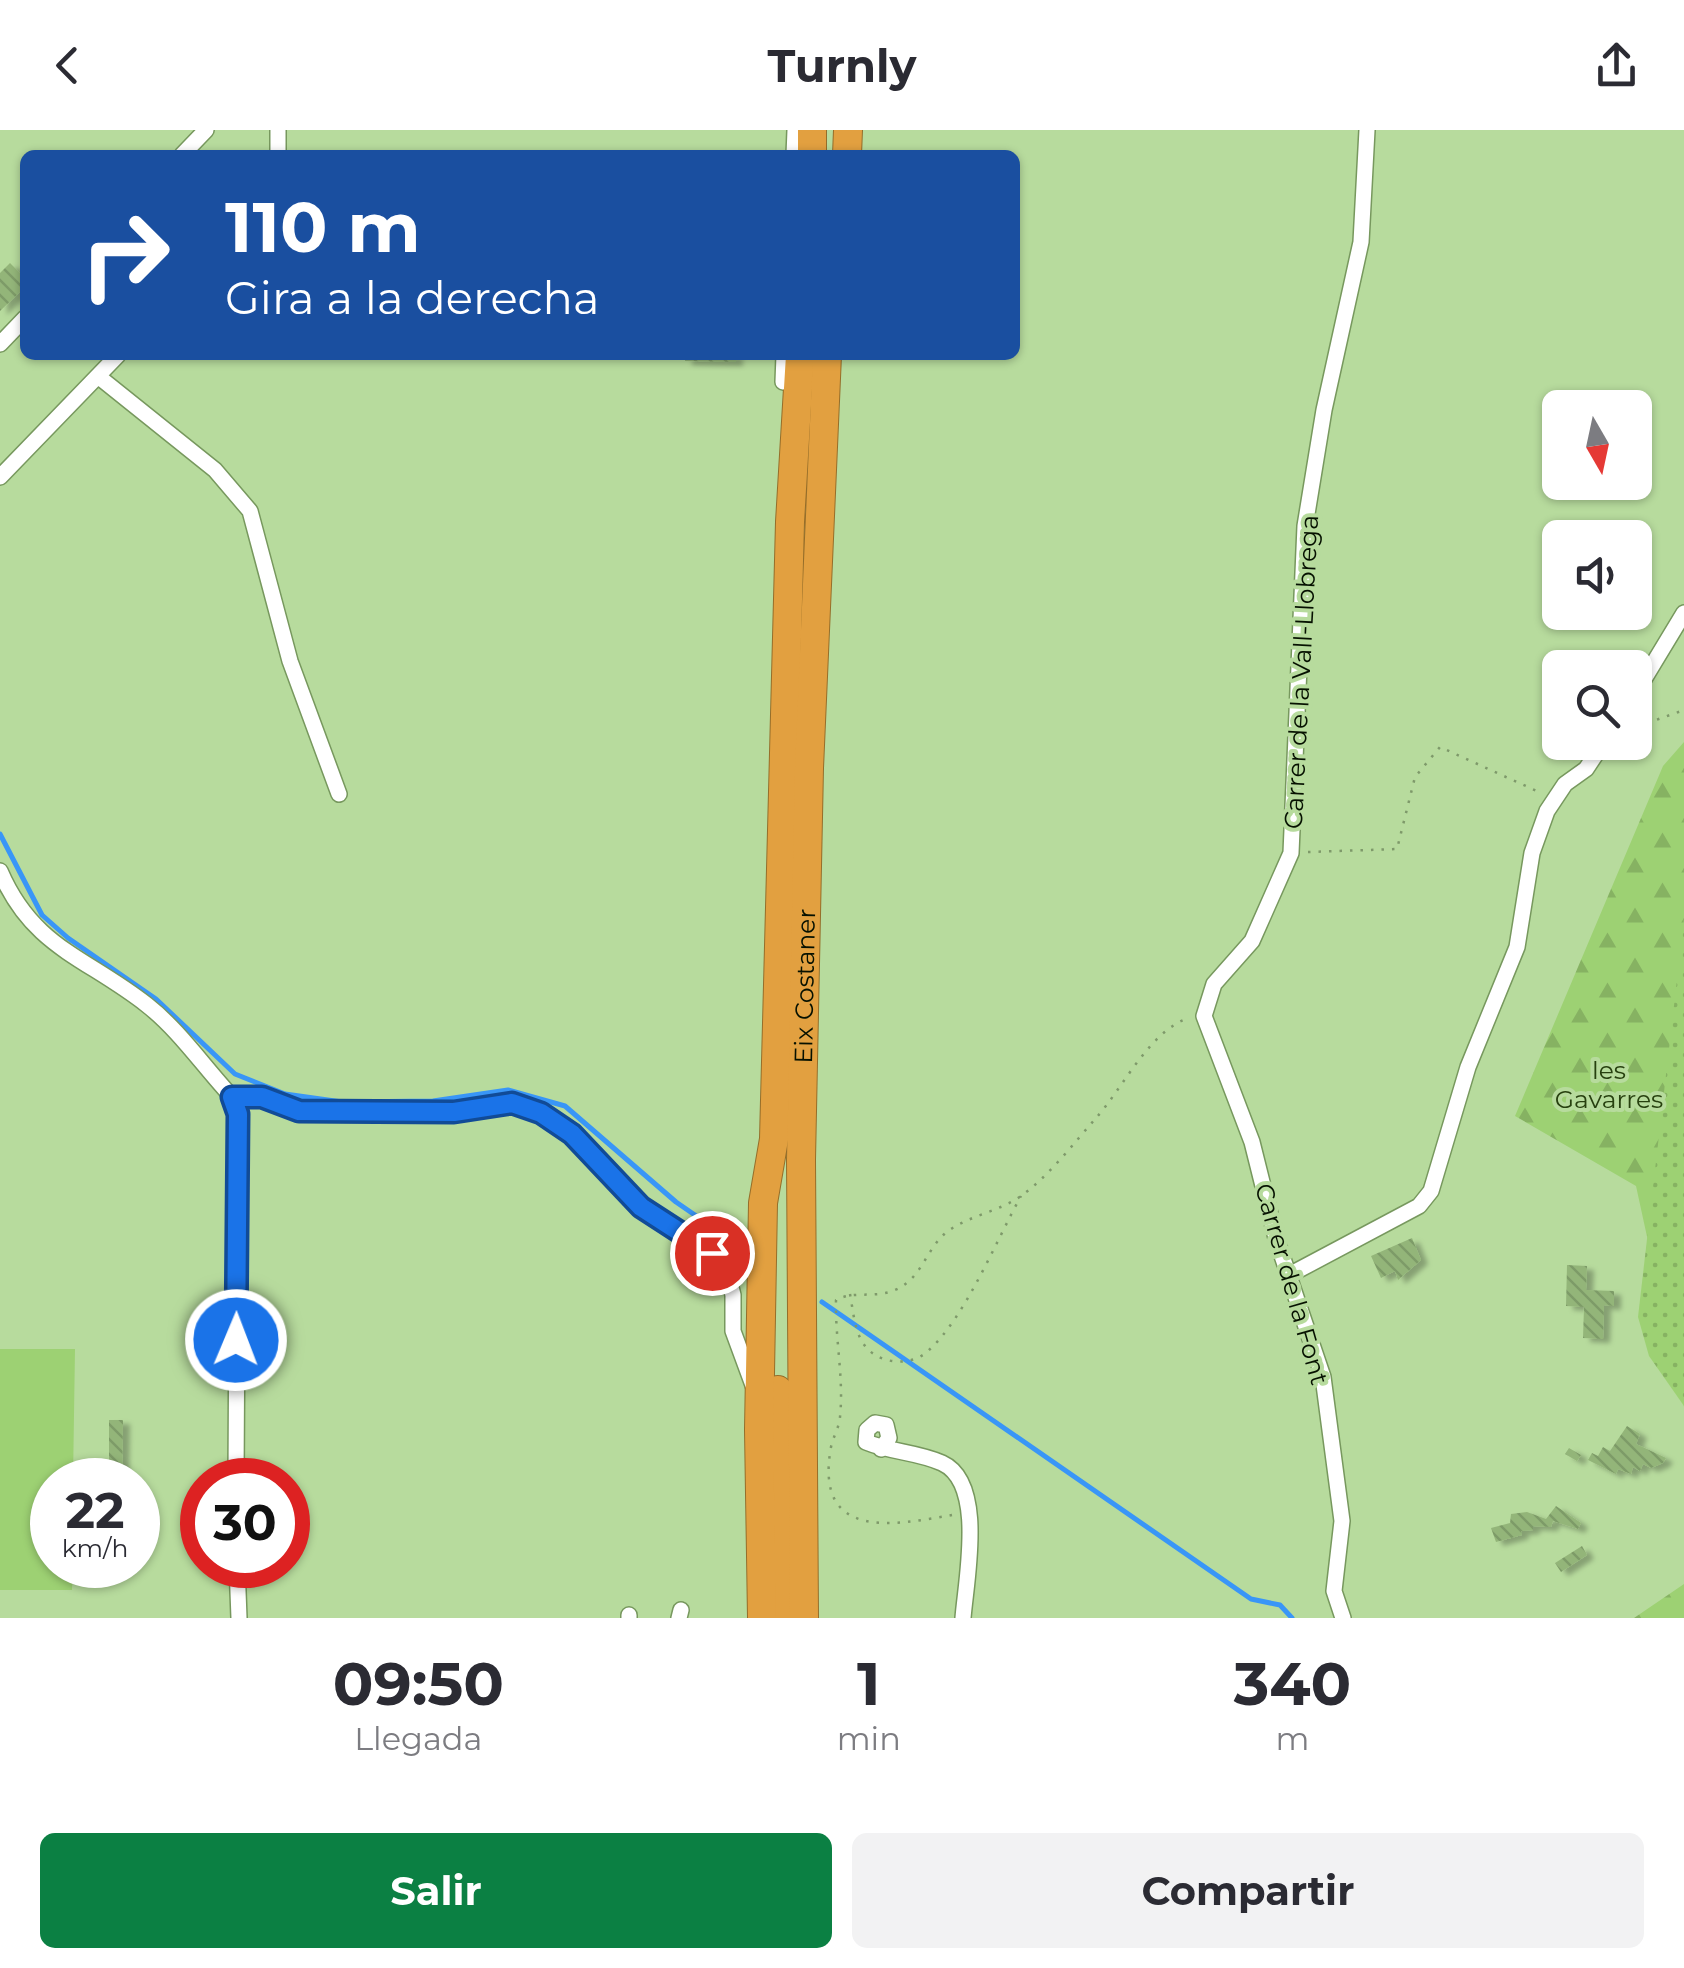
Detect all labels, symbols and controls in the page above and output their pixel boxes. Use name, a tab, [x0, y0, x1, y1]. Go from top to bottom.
icon: back	[40, 38, 95, 93]
text: Turnly	[768, 38, 916, 93]
icon: share	[1589, 38, 1644, 93]
text: 110 m	[225, 184, 421, 270]
icon: right	[60, 190, 190, 320]
text: Gira a la derecha	[225, 270, 600, 325]
north arrow	[1542, 390, 1652, 500]
map controls	[1542, 390, 1652, 760]
street label: Carrer de la Vall-Llobrega	[1278, 514, 1324, 830]
button: sound	[1542, 520, 1652, 630]
button: search	[1542, 650, 1652, 760]
street label: Eix Costaner	[788, 908, 821, 1064]
park label: les Gavarres	[1555, 1055, 1663, 1114]
street label: Carrer de la Font	[1249, 1180, 1335, 1388]
pin	[670, 1211, 755, 1296]
icon: arrive	[685, 1226, 740, 1281]
position arrow	[184, 1288, 288, 1392]
speed limit sign: 30	[180, 1458, 310, 1588]
text: 22	[66, 1480, 125, 1541]
text: km/h	[62, 1533, 128, 1563]
text: 09:50	[333, 1647, 504, 1720]
text: 1	[857, 1647, 881, 1720]
text: 340	[1234, 1647, 1351, 1720]
text: Llegada	[354, 1719, 482, 1758]
text: min	[837, 1719, 901, 1758]
text: m	[1275, 1719, 1309, 1758]
button: Salir	[40, 1833, 832, 1948]
button: Compartir	[852, 1833, 1644, 1948]

